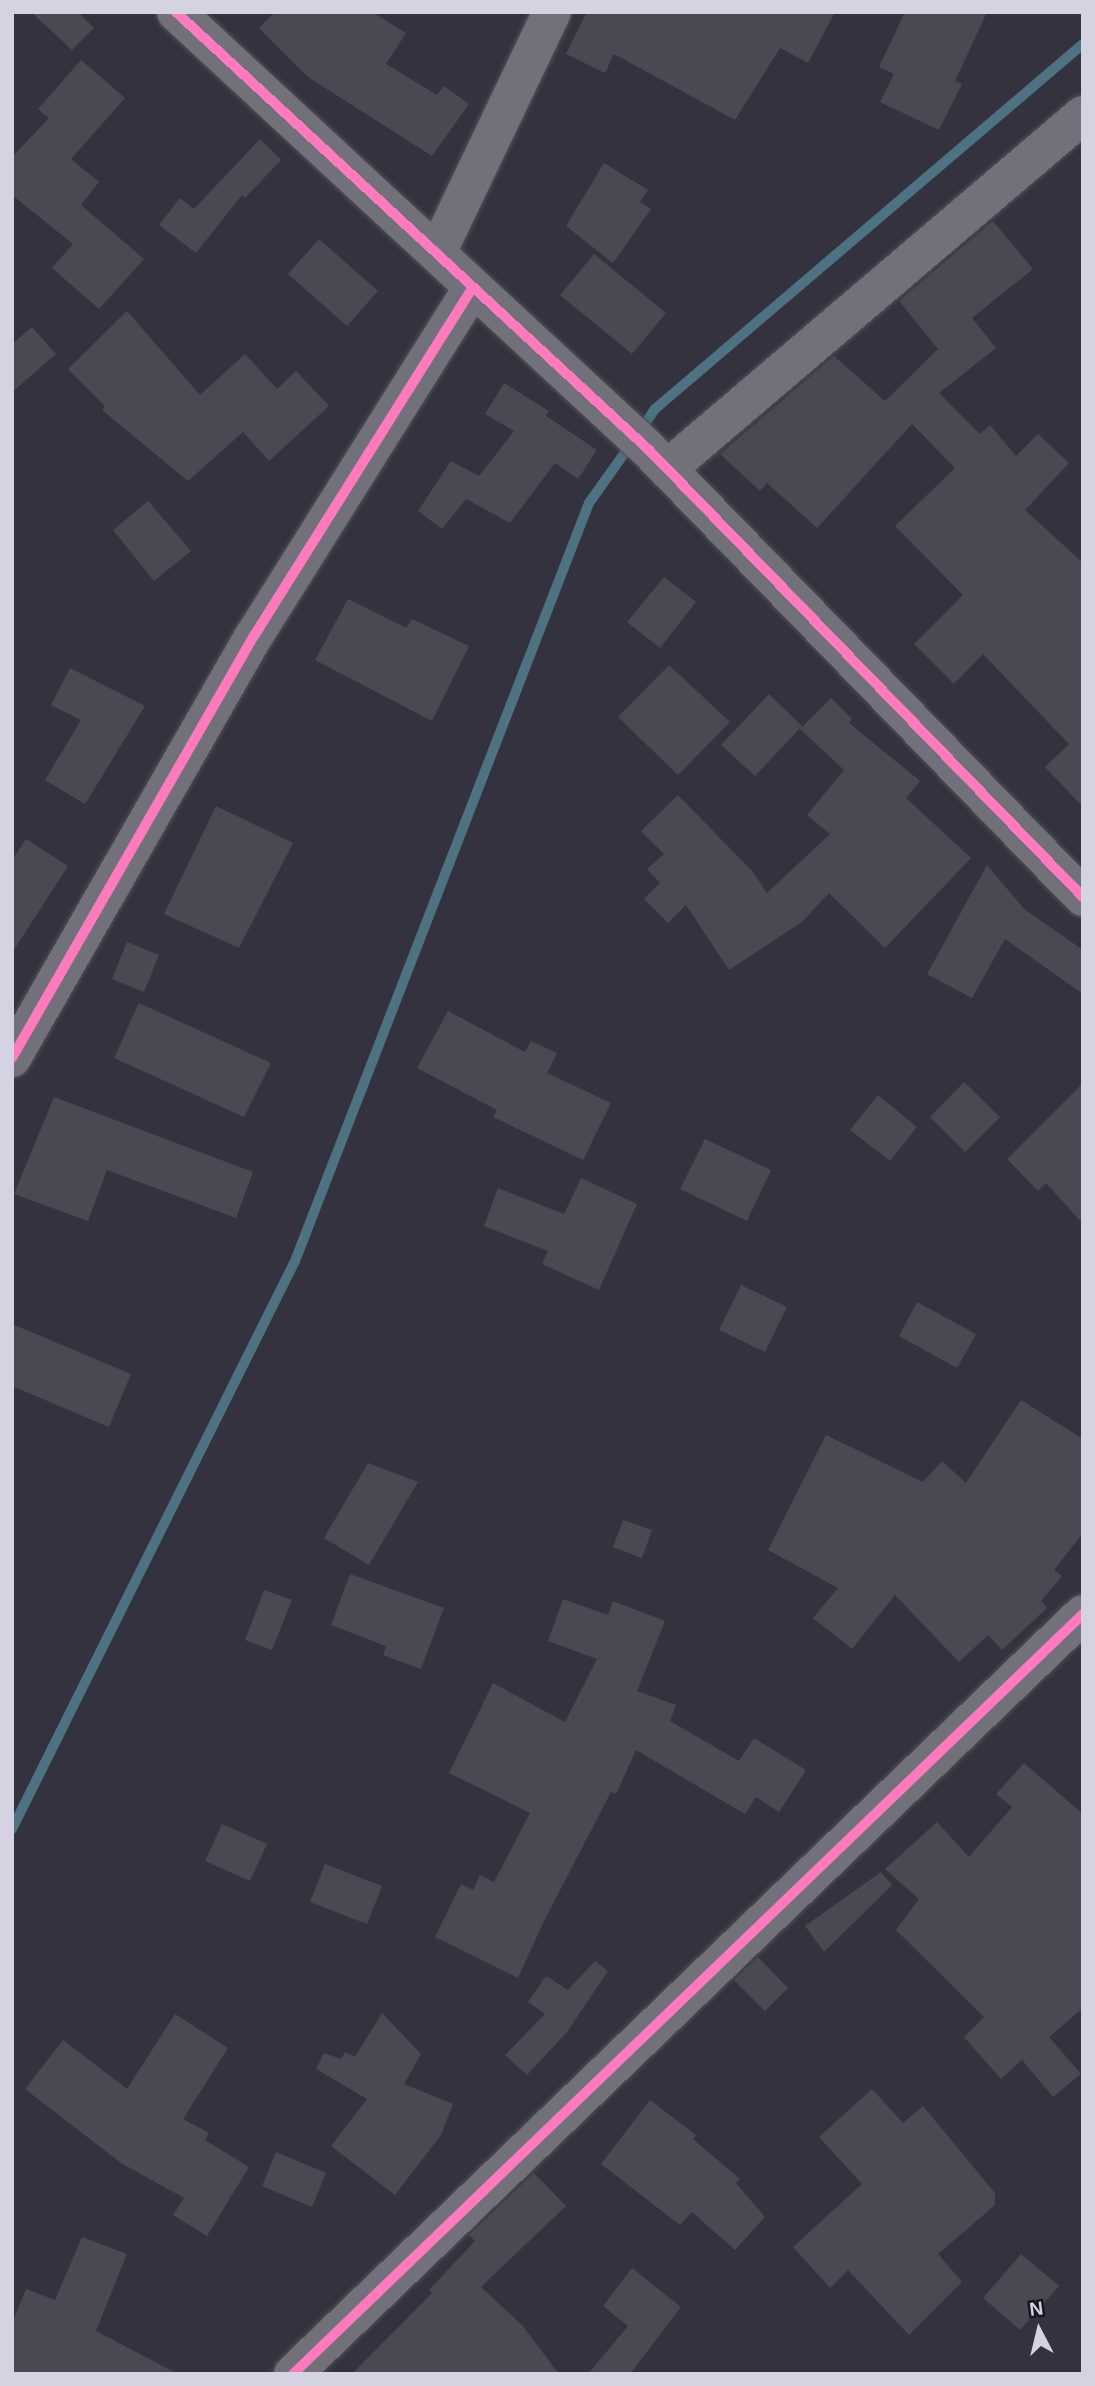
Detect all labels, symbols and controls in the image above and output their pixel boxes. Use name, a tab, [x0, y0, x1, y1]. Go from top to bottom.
north arrow	[1004, 2295, 1074, 2365]
text: N	[1028, 2297, 1044, 2320]

